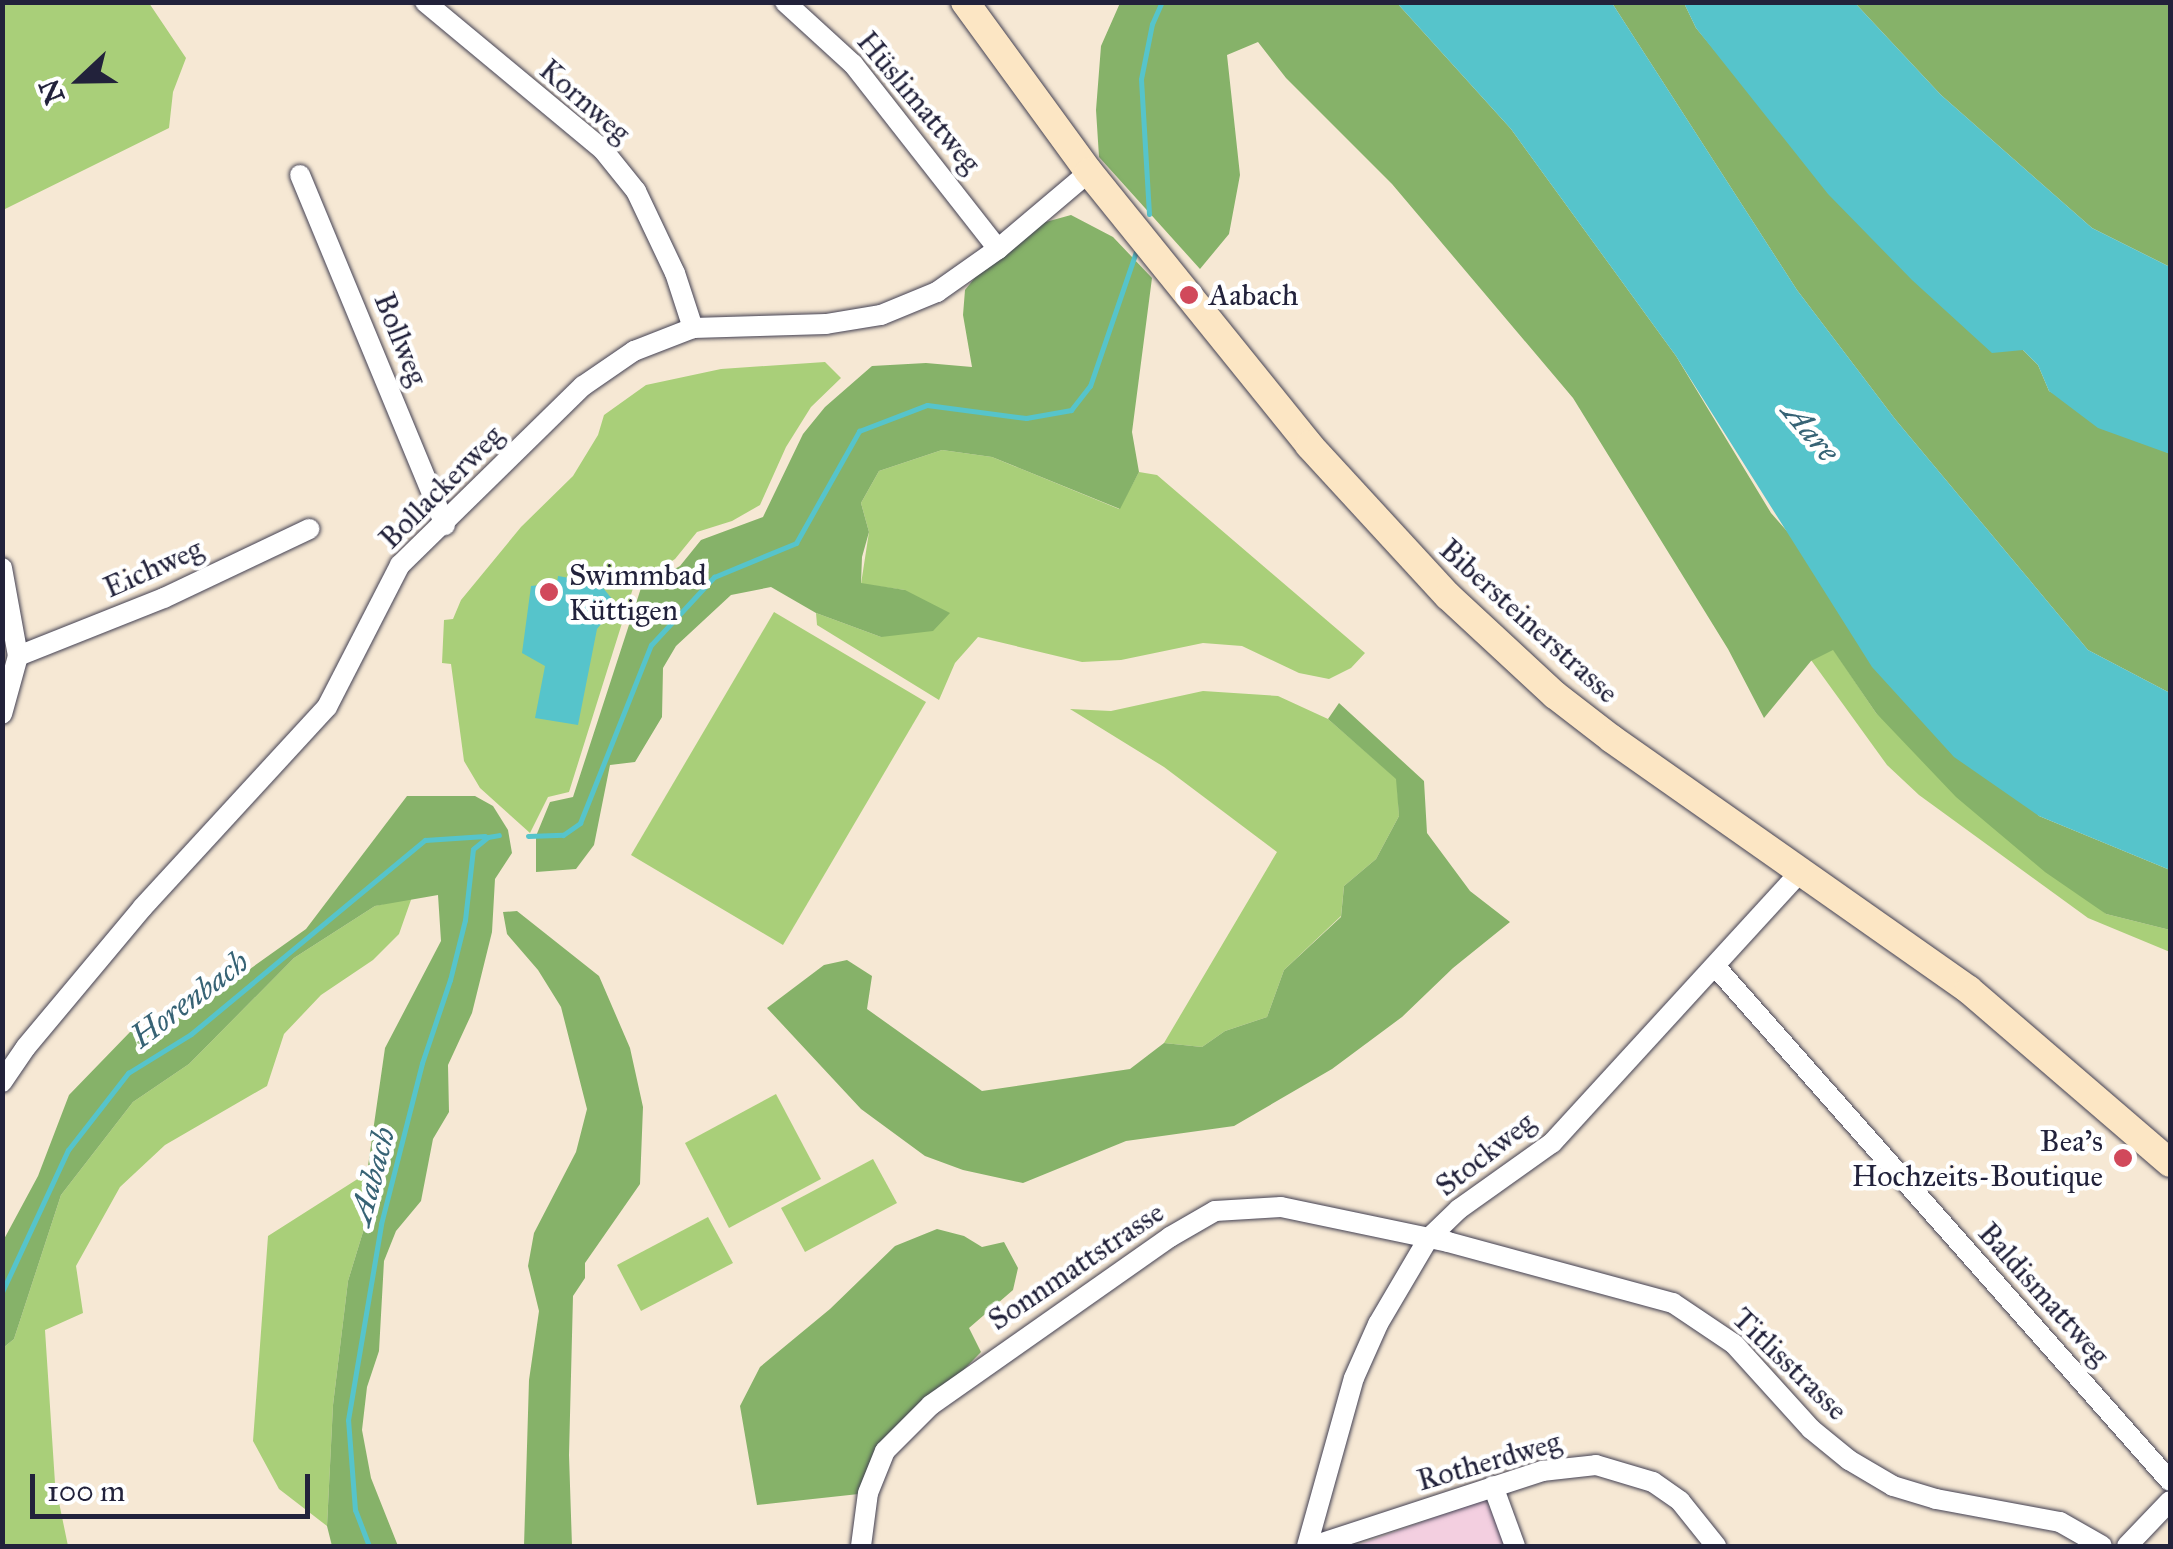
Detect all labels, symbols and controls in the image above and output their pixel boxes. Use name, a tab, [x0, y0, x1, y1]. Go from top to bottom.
street label: Hüslimattweg	[849, 24, 989, 180]
north arrow	[30, 30, 130, 130]
street label: Kornweg	[532, 52, 638, 150]
text: N	[31, 74, 72, 109]
place label: Aabach	[1209, 277, 1298, 313]
marker: Aabach	[1178, 284, 1200, 306]
street label: Bollweg	[366, 287, 436, 391]
water label: Aare	[1774, 394, 1846, 470]
street label: Bollackerweg	[372, 418, 510, 556]
street label: Eichweg	[98, 530, 208, 606]
street label: Bibersteinerstrasse	[1432, 531, 1626, 711]
place label: Swimmbad Küttigen	[569, 557, 707, 628]
marker: Swimmbad Küttigen	[538, 581, 560, 603]
water label: Horenbach	[123, 943, 257, 1057]
street label: Stockweg	[1428, 1104, 1542, 1204]
water label: Aabach	[342, 1123, 404, 1229]
place label: Bea's Hochzeits-Boutique	[1852, 1123, 2103, 1194]
marker: Bea's Hochzeits-Boutique	[2112, 1147, 2134, 1169]
street label: Sonnmattstrasse	[981, 1194, 1171, 1338]
street label: Baldismattweg	[1970, 1215, 2118, 1373]
street label: Titlisstrasse	[1725, 1300, 1855, 1428]
street label: Rotherdweg	[1413, 1423, 1565, 1499]
scale bar	[35, 1454, 315, 1516]
text: 100 m	[47, 1473, 125, 1509]

